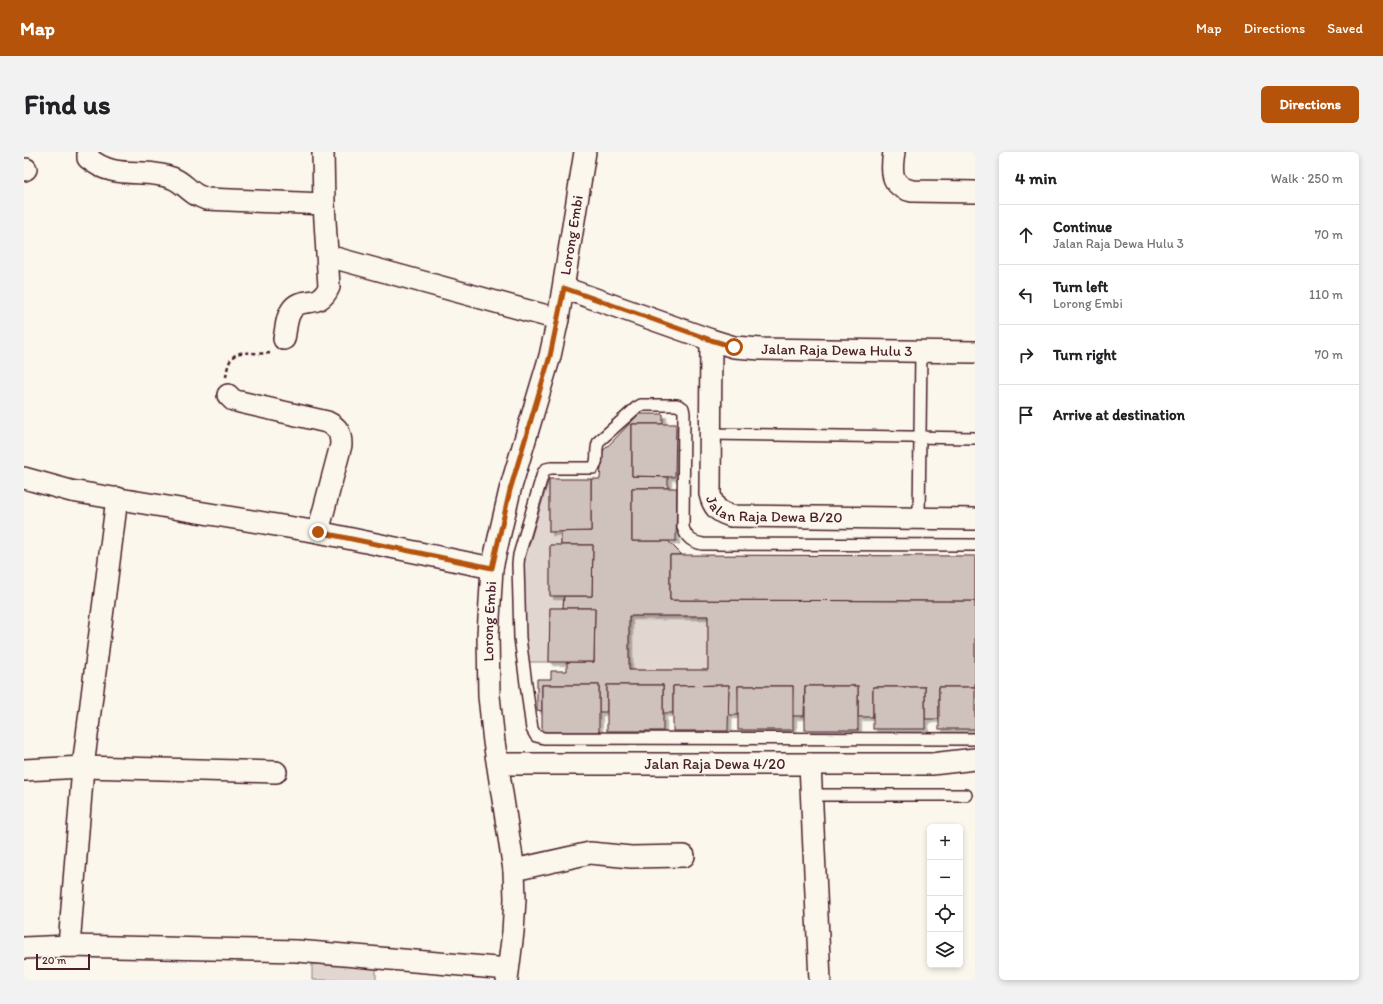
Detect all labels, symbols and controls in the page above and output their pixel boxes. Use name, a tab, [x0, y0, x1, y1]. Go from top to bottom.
text: Map	[20, 17, 55, 40]
text: Map	[1196, 20, 1222, 37]
text: Directions	[1244, 20, 1305, 37]
text: Saved	[1327, 20, 1363, 37]
button: Directions	[1261, 86, 1359, 123]
text: Find us	[24, 87, 111, 121]
text: 4 min	[1015, 168, 1057, 188]
text: Walk · 250 m	[1271, 171, 1343, 186]
street label: Lorong Embi	[556, 194, 587, 276]
text: Continue	[1053, 218, 1112, 236]
icon: ahead	[1015, 224, 1037, 246]
text: 70 m	[1315, 227, 1343, 242]
text: Jalan Raja Dewa Hulu 3	[1053, 236, 1184, 251]
text: Turn left	[1053, 278, 1108, 296]
icon: left	[1015, 284, 1037, 306]
text: 110 m	[1309, 287, 1343, 302]
text: Lorong Embi	[1053, 296, 1123, 311]
route start	[725, 338, 743, 356]
street label: Jalan Raja Dewa Hulu 3	[761, 340, 913, 360]
icon: right	[1015, 344, 1037, 366]
text: Turn right	[1053, 346, 1117, 364]
text: 70 m	[1315, 347, 1343, 362]
icon: arrive	[1015, 404, 1037, 426]
text: Arrive at destination	[1053, 406, 1185, 424]
street label: Jalan Raja Dewa B/20	[702, 493, 843, 526]
route end	[309, 523, 327, 541]
street label: Lorong Embi	[479, 581, 500, 662]
street label: Jalan Raja Dewa 4/20	[645, 755, 785, 773]
map controls	[927, 824, 963, 968]
button: +	[927, 824, 963, 860]
button: −	[927, 860, 963, 896]
button: locate	[927, 896, 963, 932]
button: layers	[927, 932, 963, 968]
scale bar	[36, 952, 90, 971]
text: 20 m	[42, 954, 66, 967]

